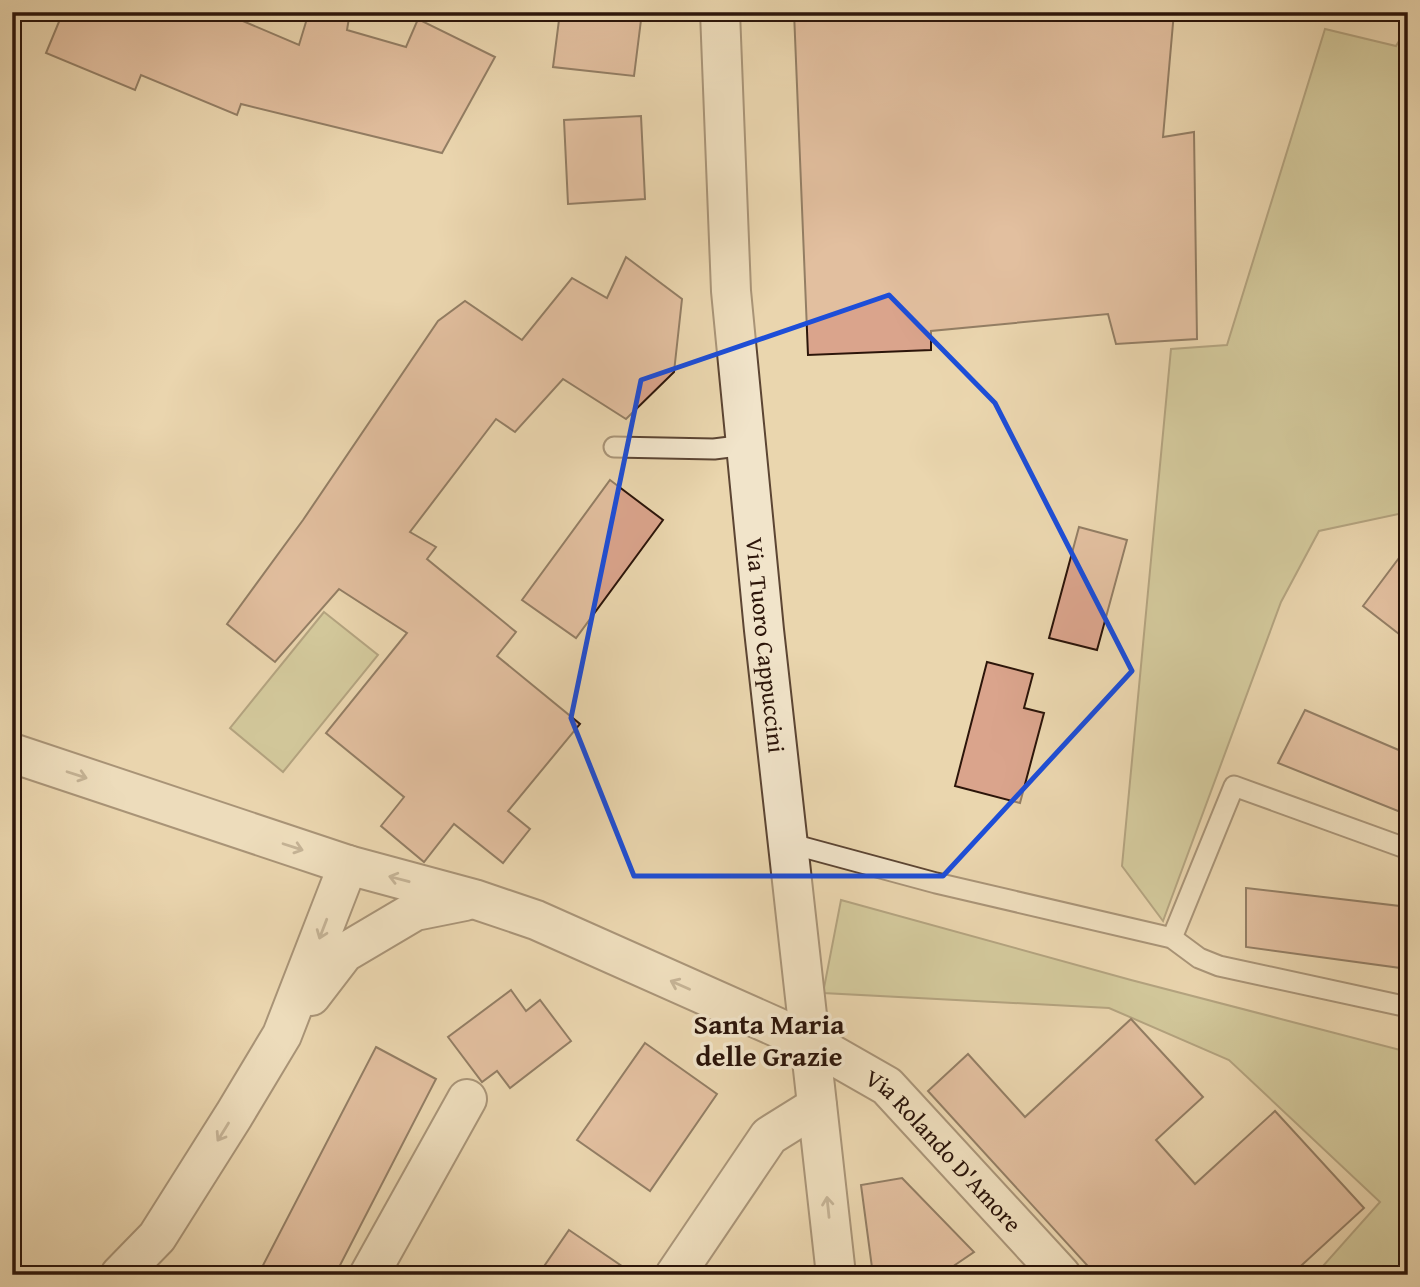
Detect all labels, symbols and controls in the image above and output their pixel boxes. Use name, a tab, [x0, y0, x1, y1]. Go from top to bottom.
street label: Via Tuoro Cappuccini	[738, 536, 795, 755]
one-way arrow	[66, 769, 88, 782]
one-way arrow	[281, 841, 303, 854]
one-way arrow	[388, 872, 411, 885]
one-way arrow	[316, 917, 328, 939]
one-way arrow	[670, 978, 692, 991]
district label: Santa Maria delle Grazie	[693, 1003, 845, 1076]
street label: Via Rolando D'Amore	[859, 1060, 1030, 1240]
one-way arrow	[216, 1122, 231, 1141]
one-way arrow	[822, 1196, 835, 1219]

